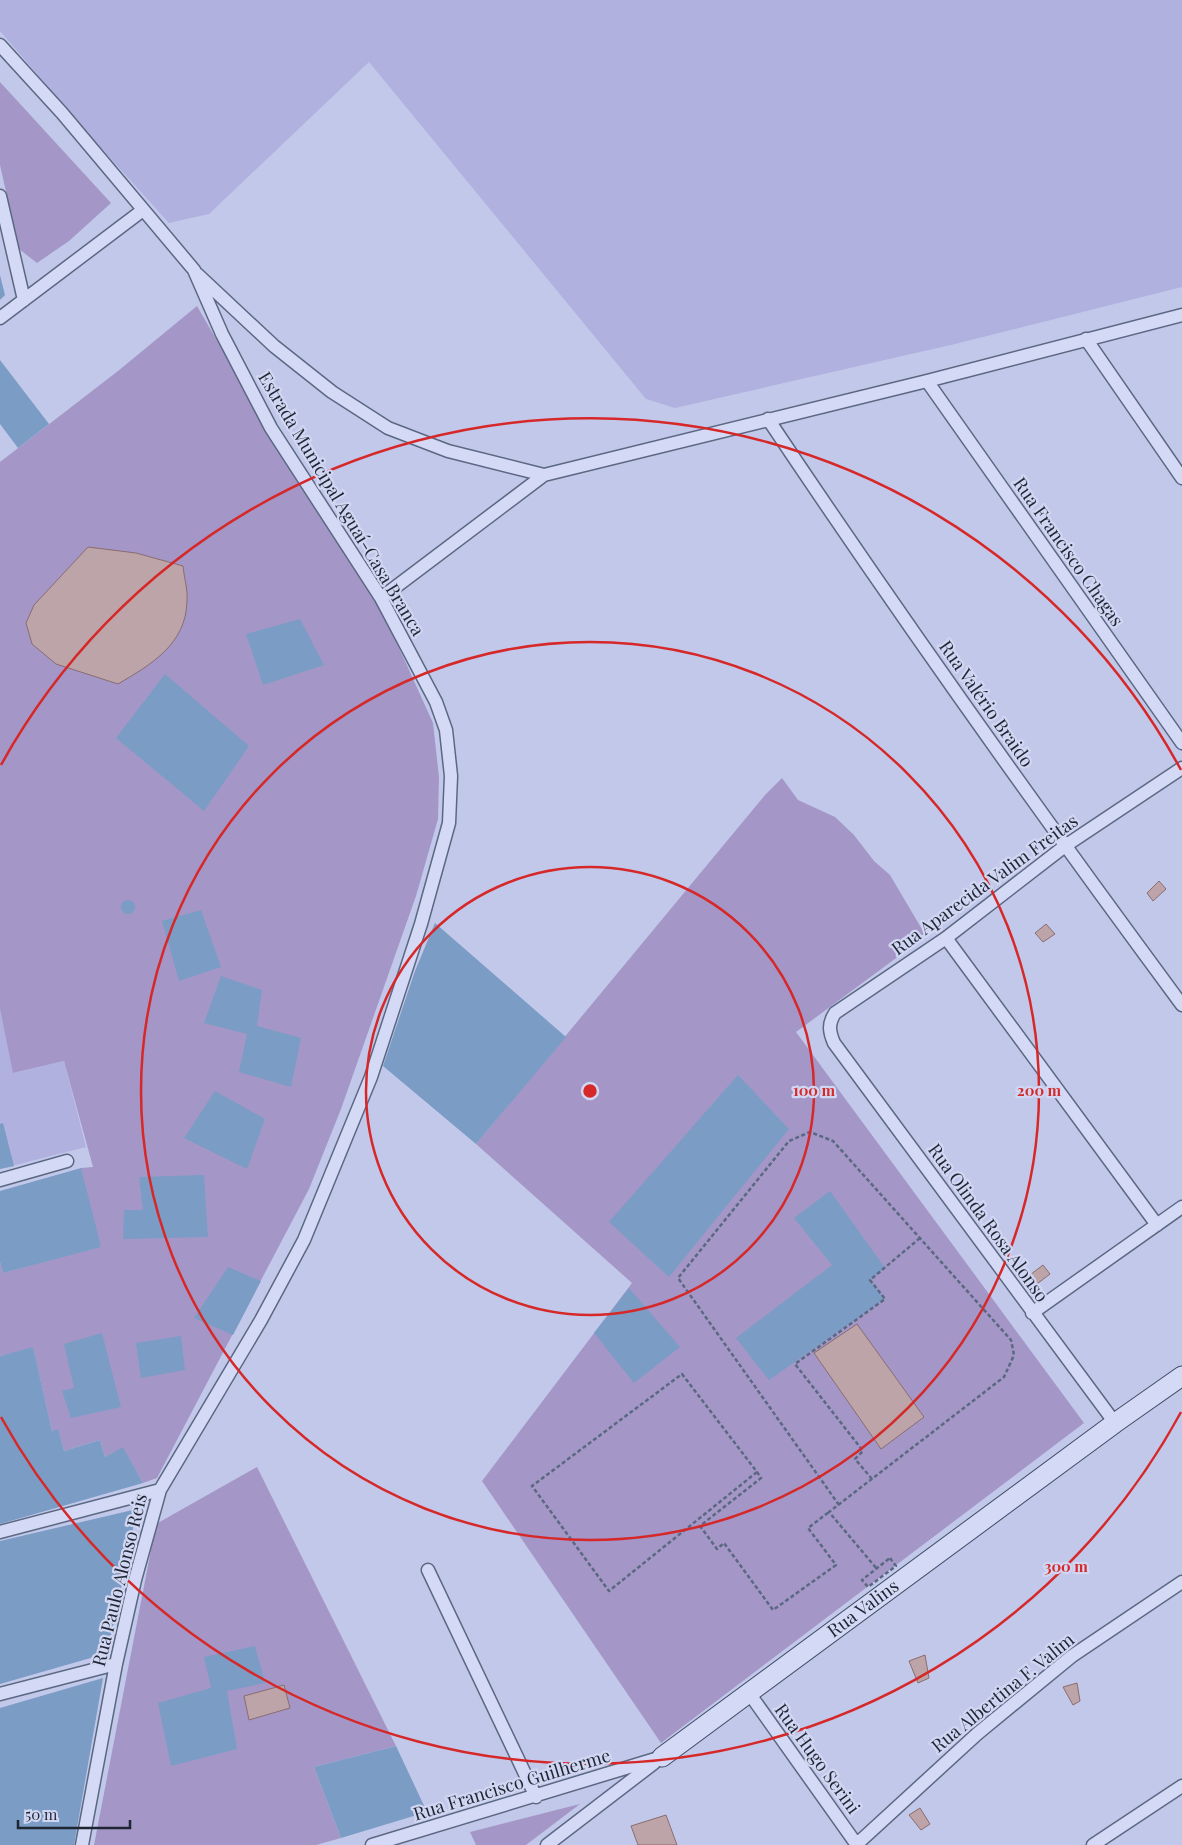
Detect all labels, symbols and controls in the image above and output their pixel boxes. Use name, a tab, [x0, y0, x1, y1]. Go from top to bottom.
street label: Estrada Municipal Aguaí-Casa Branca	[253, 367, 430, 640]
street label: Rua Francisco Chagas	[1008, 472, 1129, 631]
street label: Rua Valério Braido	[934, 635, 1040, 772]
street label: Rua Aparecida Valim Freitas	[886, 808, 1083, 960]
text: 100 m	[793, 1080, 836, 1100]
text: 200 m	[1017, 1080, 1062, 1100]
centre of rings	[581, 1082, 599, 1100]
street label: Rua Olinda Rosa Alonso	[923, 1138, 1055, 1307]
street label: Rua Paulo Alonso Reis	[86, 1491, 152, 1669]
text: 300 m	[1044, 1556, 1088, 1576]
street label: Rua Valins	[822, 1573, 903, 1642]
street label: Rua Albertina F. Valim	[926, 1627, 1079, 1757]
street label: Rua Hugo Serini	[770, 1698, 866, 1818]
street label: Rua Francisco Guilherme	[410, 1743, 613, 1825]
scale bar	[18, 1798, 130, 1830]
text: 50 m	[25, 1804, 58, 1824]

